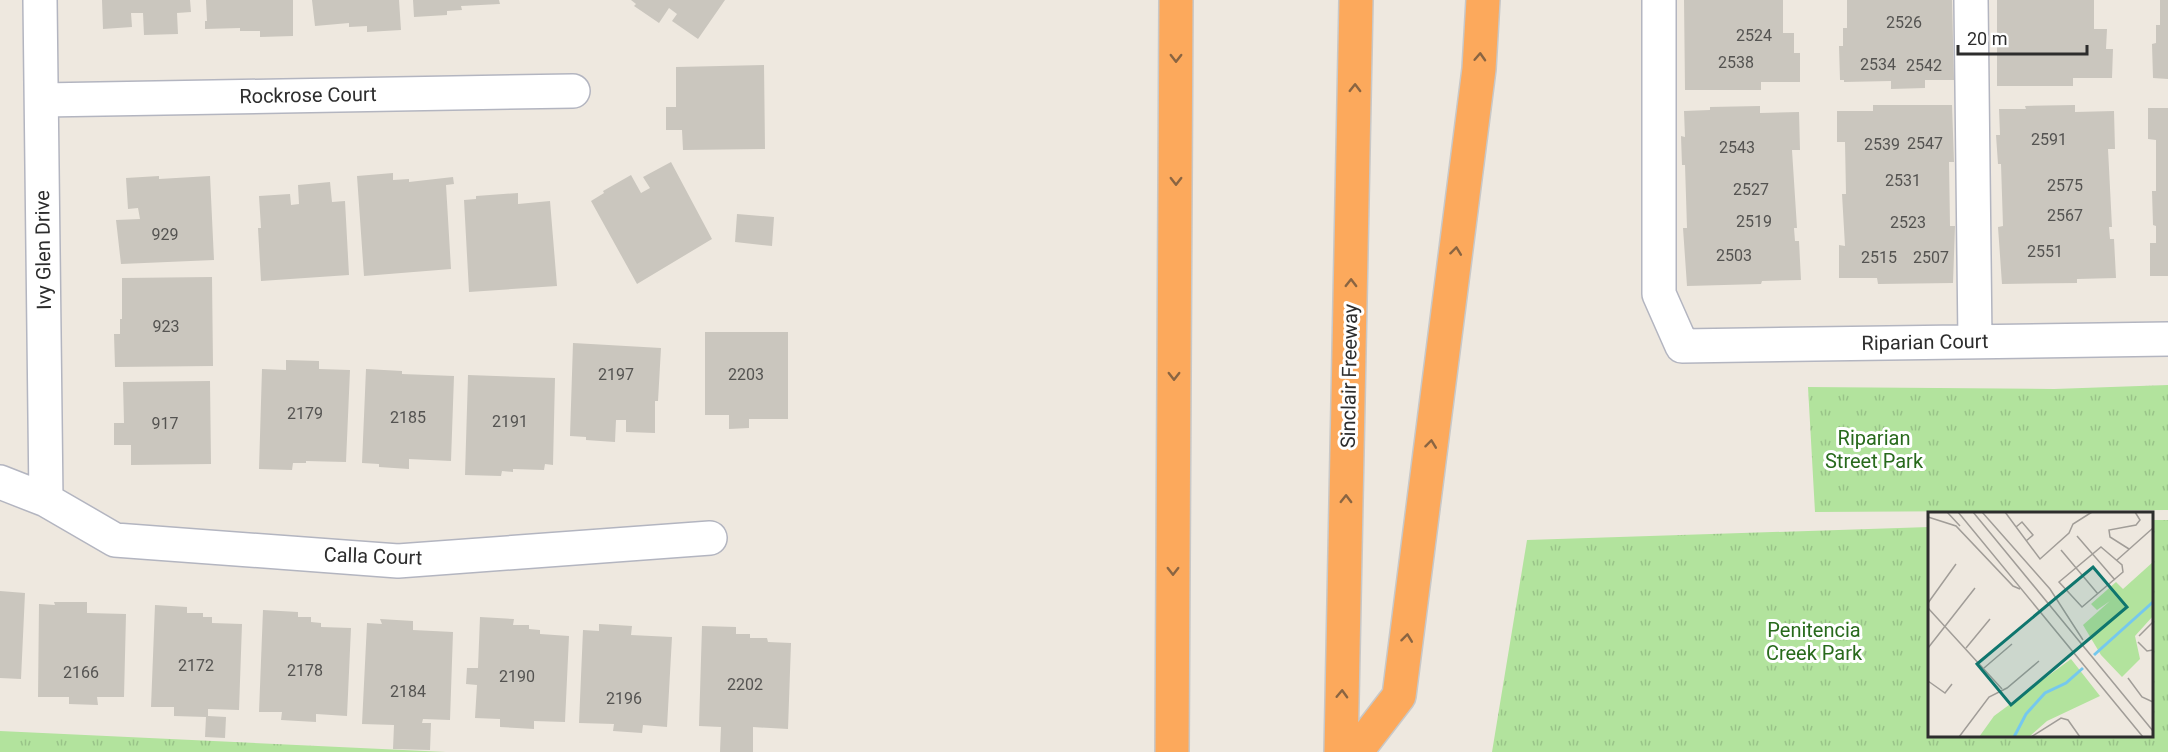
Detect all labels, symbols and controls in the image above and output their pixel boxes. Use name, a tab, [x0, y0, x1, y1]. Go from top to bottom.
house number: 2526	[1886, 13, 1922, 32]
scale bar	[1958, 18, 2087, 56]
house number: 2524	[1736, 26, 1772, 45]
text: 20 m	[1967, 28, 2007, 49]
one-way arrow	[1473, 53, 1486, 62]
house number: 2538	[1718, 53, 1754, 72]
one-way arrow	[1170, 54, 1182, 63]
house number: 2534	[1860, 55, 1896, 74]
house number: 2542	[1906, 56, 1942, 75]
street label: Rockrose Court	[239, 82, 377, 108]
one-way arrow	[1348, 83, 1361, 92]
house number: 2591	[2031, 130, 2067, 149]
house number: 2547	[1907, 134, 1943, 153]
house number: 2539	[1864, 135, 1900, 154]
house number: 2543	[1719, 138, 1755, 157]
house number: 2531	[1885, 171, 1921, 190]
house number: 2575	[2047, 176, 2083, 195]
one-way arrow	[1169, 177, 1182, 186]
house number: 2527	[1733, 180, 1769, 199]
street label: Ivy Glen Drive	[30, 190, 56, 310]
house number: 2567	[2047, 206, 2083, 225]
house number: 2519	[1736, 212, 1772, 231]
house number: 2523	[1890, 213, 1926, 232]
house number: 929	[152, 225, 178, 244]
house number: 2551	[2027, 242, 2063, 261]
one-way arrow	[1449, 246, 1462, 255]
house number: 2503	[1716, 246, 1752, 265]
house number: 2515	[1861, 248, 1897, 267]
house number: 2507	[1913, 248, 1949, 267]
one-way arrow	[1344, 278, 1357, 287]
street label: Sinclair Freeway	[1336, 303, 1362, 448]
house number: 923	[153, 317, 179, 336]
street label: Riparian Court	[1861, 329, 1989, 355]
house number: 2197	[598, 365, 634, 384]
house number: 2203	[728, 365, 764, 384]
one-way arrow	[1168, 372, 1181, 381]
house number: 2179	[287, 404, 323, 423]
house number: 2185	[390, 408, 426, 427]
house number: 2191	[492, 412, 528, 431]
house number: 917	[152, 414, 178, 433]
park label: Riparian Street Park	[1825, 426, 1924, 473]
one-way arrow	[1425, 440, 1437, 449]
one-way arrow	[1340, 494, 1353, 503]
inset map	[1928, 512, 2153, 737]
street label: Calla Court	[323, 542, 423, 570]
one-way arrow	[1167, 567, 1179, 576]
park label: Penitencia Creek Park	[1766, 618, 1863, 665]
one-way arrow	[1400, 633, 1412, 642]
house number: 2172	[178, 656, 214, 675]
house number: 2178	[287, 661, 323, 680]
house number: 2166	[63, 663, 99, 682]
house number: 2190	[499, 667, 535, 686]
house number: 2202	[727, 675, 763, 694]
house number: 2184	[390, 682, 426, 701]
house number: 2196	[606, 689, 642, 708]
one-way arrow	[1336, 689, 1349, 698]

